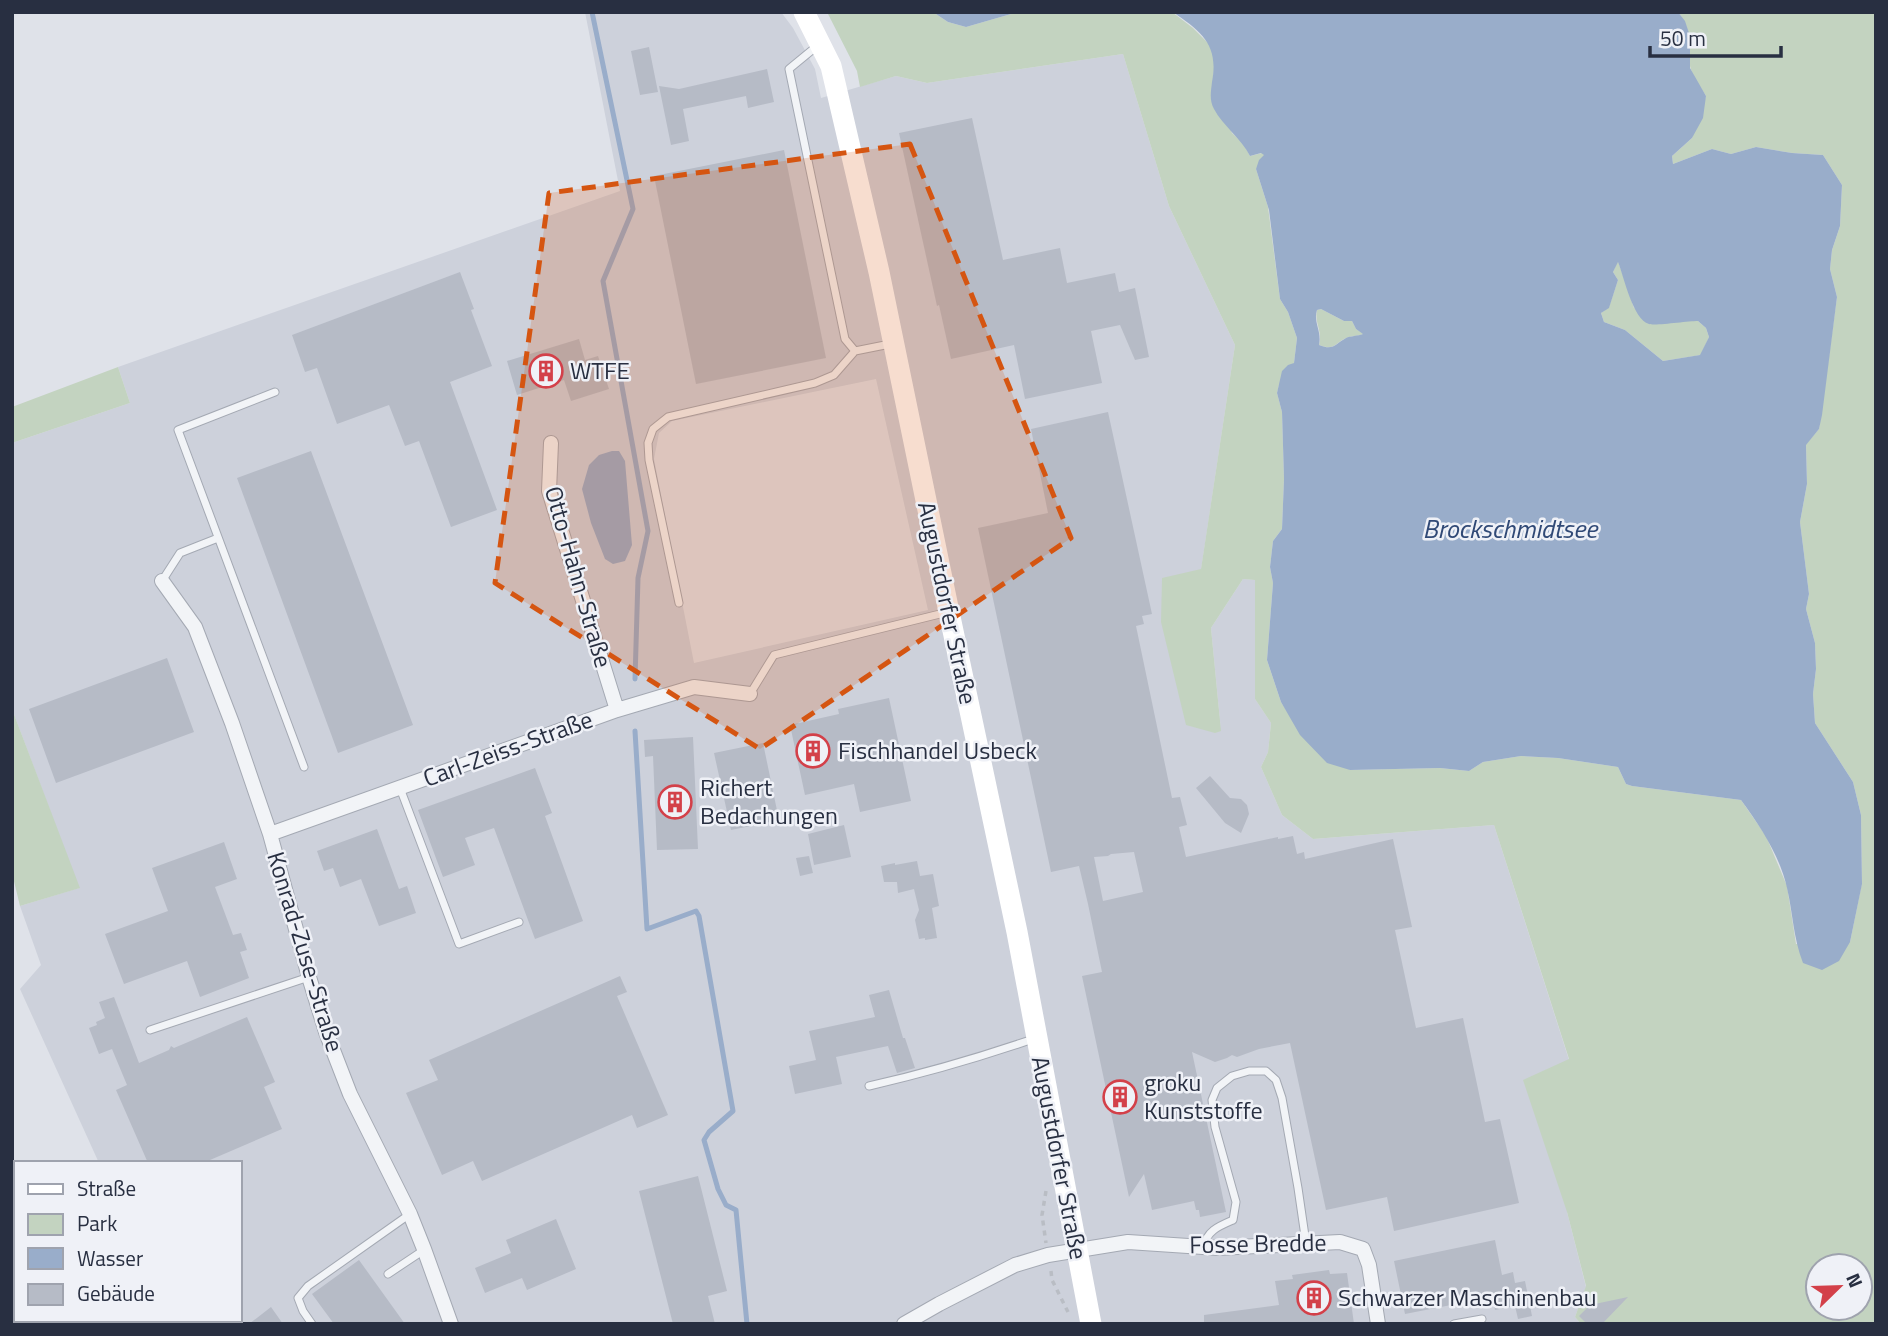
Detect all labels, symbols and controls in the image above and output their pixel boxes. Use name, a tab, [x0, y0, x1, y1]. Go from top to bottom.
scale bar	[1650, 14, 1781, 58]
text: 50 m	[1660, 22, 1706, 54]
building icon: WTFE	[527, 352, 565, 390]
place label: WTFE	[570, 352, 630, 388]
street label: Otto-Hahn-Straße	[536, 482, 622, 672]
street label: Augustdorfer Straße	[909, 498, 987, 707]
water label: Brockschmidtsee	[1423, 509, 1599, 548]
street label: Carl-Zeiss-Straße	[418, 701, 598, 795]
building icon: Fischhandel Usbeck	[794, 732, 832, 770]
place label: Fischhandel Usbeck	[838, 732, 1038, 768]
place label: Richert Bedachungen	[700, 769, 838, 833]
building icon: Richert Bedachungen	[656, 783, 694, 821]
street label: Konrad-Zuse-Straße	[258, 847, 354, 1056]
street label: Augustdorfer Straße	[1023, 1053, 1097, 1262]
place label: groku Kunststoffe	[1144, 1064, 1263, 1128]
building icon: groku Kunststoffe	[1101, 1078, 1139, 1116]
legend	[14, 1161, 242, 1322]
text: Straße	[77, 1172, 136, 1204]
text: Park	[77, 1207, 117, 1239]
street label: Fosse Bredde	[1189, 1224, 1327, 1262]
text: Wasser	[77, 1242, 143, 1274]
north arrow	[1804, 1252, 1874, 1322]
text: N	[1839, 1268, 1871, 1292]
text: Gebäude	[77, 1277, 155, 1309]
building icon: Schwarzer Maschinenbau	[1295, 1279, 1333, 1317]
place label: Schwarzer Maschinenbau	[1338, 1279, 1597, 1315]

